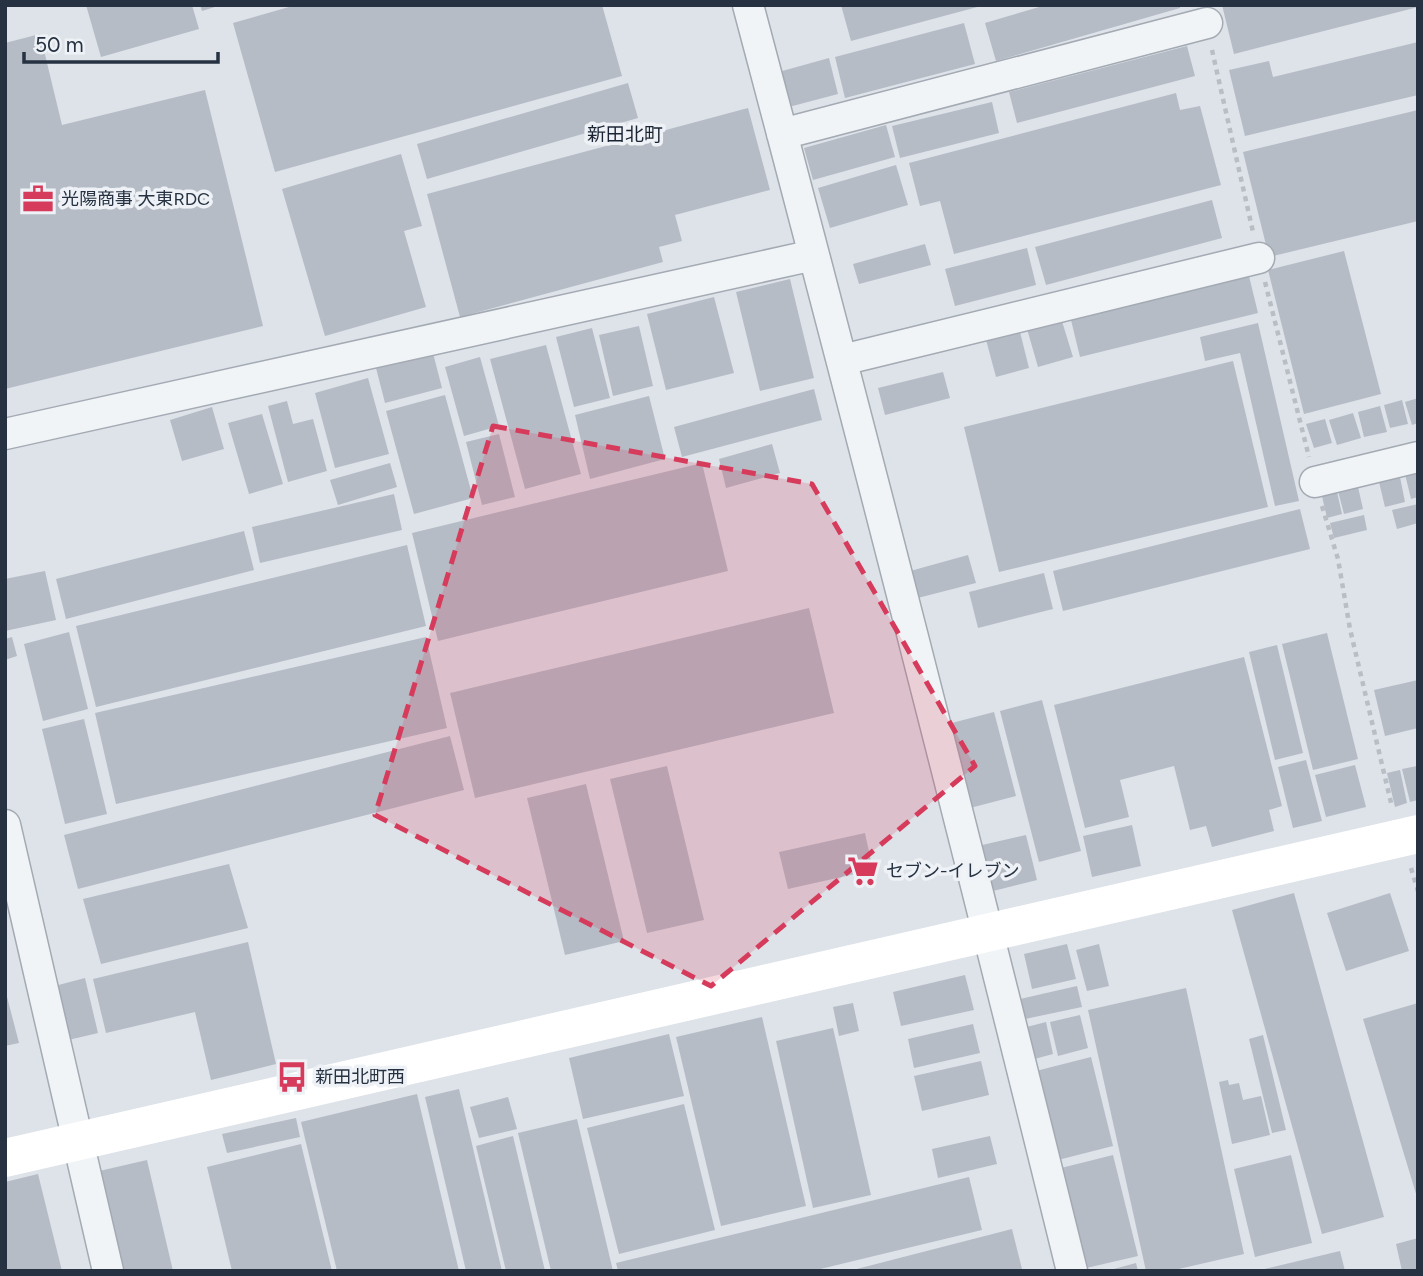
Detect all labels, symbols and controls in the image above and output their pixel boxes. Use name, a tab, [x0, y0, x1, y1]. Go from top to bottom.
scale bar	[24, 21, 219, 65]
text: 50 m	[35, 32, 84, 57]
district label: 新田北町	[587, 123, 663, 146]
office icon: 光陽商事 大東RDC	[21, 182, 55, 216]
place label: 光陽商事 大東RDC	[61, 188, 210, 210]
supermarket icon: セブン-イレブン	[846, 854, 880, 888]
place label: セブン-イレブン	[886, 860, 1020, 882]
bus stop icon: 新田北町西	[275, 1060, 309, 1094]
place label: 新田北町西	[315, 1066, 405, 1088]

